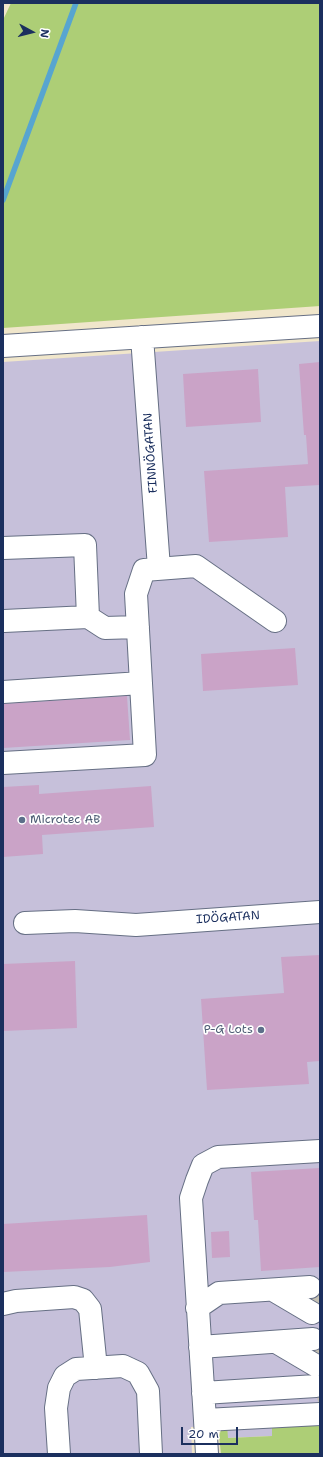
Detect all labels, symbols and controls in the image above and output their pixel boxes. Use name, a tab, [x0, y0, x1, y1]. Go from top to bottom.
north arrow	[12, 12, 52, 52]
text: N	[36, 28, 52, 39]
street label: FINNÖGATAN	[141, 412, 161, 494]
place label: Microtec AB	[30, 813, 100, 827]
marker: Microtec AB	[17, 815, 27, 825]
street label: IDÖGATAN	[196, 909, 260, 927]
place label: P-G Lots	[204, 1023, 253, 1037]
marker: P-G Lots	[256, 1025, 266, 1035]
scale bar	[183, 1419, 240, 1445]
text: 20 m	[188, 1426, 219, 1442]

